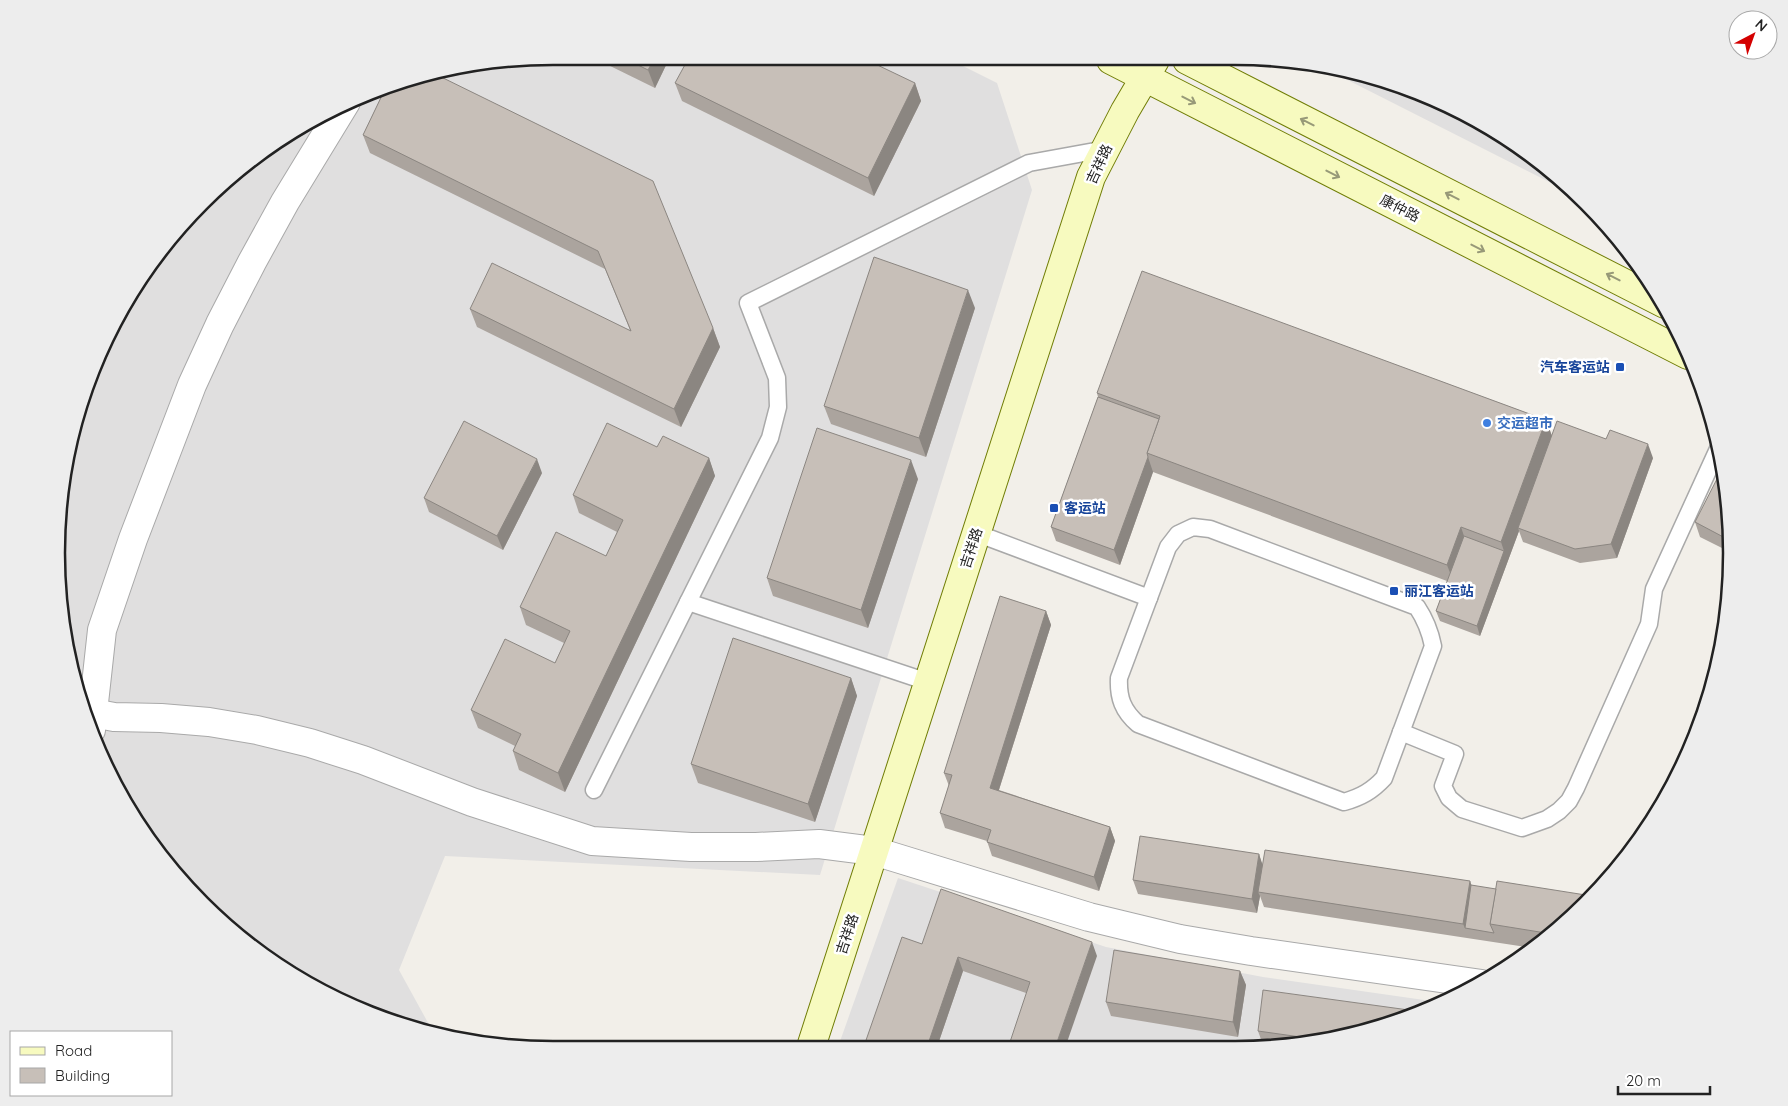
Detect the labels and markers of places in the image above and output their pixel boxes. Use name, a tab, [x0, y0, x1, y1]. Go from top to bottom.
place label: 汽车客运站	[1540, 358, 1610, 376]
marker: 汽车客运站	[1614, 361, 1626, 373]
place label: 交运超市	[1497, 414, 1553, 432]
marker: 交运超市	[1481, 417, 1493, 429]
place label: 客运站	[1064, 499, 1106, 517]
marker: 客运站	[1048, 502, 1060, 514]
place label: 丽江客运站	[1404, 582, 1474, 600]
marker: 丽江客运站	[1388, 585, 1400, 597]

